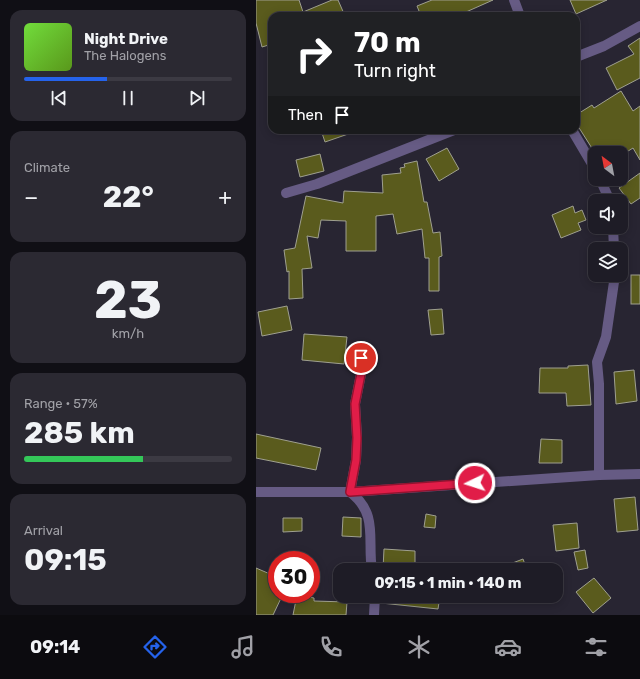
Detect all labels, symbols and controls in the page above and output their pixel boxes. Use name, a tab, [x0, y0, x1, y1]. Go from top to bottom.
text: 70 m	[354, 26, 421, 59]
icon: right	[288, 28, 340, 80]
text: Night Drive	[84, 30, 168, 48]
text: The Halogens	[84, 48, 166, 63]
text: Turn right	[354, 60, 436, 82]
icon: previous	[48, 87, 70, 109]
icon: pause	[117, 87, 139, 109]
icon: next	[186, 87, 208, 109]
icon: arrive	[331, 104, 353, 126]
text: Then	[288, 106, 323, 124]
north arrow	[588, 146, 628, 186]
map controls	[588, 146, 628, 282]
text: Climate	[24, 160, 70, 175]
text: 22°	[103, 179, 154, 215]
text: −	[24, 184, 38, 211]
text: +	[218, 184, 232, 211]
button: sound	[588, 194, 628, 234]
button: layers	[588, 242, 628, 282]
text: 23	[94, 269, 162, 331]
text: km/h	[112, 326, 144, 341]
pin	[344, 341, 378, 375]
icon: arrive	[350, 347, 372, 369]
text: Range · 57%	[24, 396, 98, 411]
text: 285 km	[24, 415, 135, 451]
position arrow	[454, 462, 496, 504]
text: Arrival	[24, 523, 63, 538]
text: 09:15	[24, 542, 107, 578]
speed limit sign: 30	[268, 551, 320, 603]
text: 09:15 · 1 min · 140 m	[374, 574, 522, 592]
icon: directions	[141, 633, 169, 661]
icon: music	[229, 633, 257, 661]
icon: phone	[317, 633, 345, 661]
icon: climate	[405, 633, 433, 661]
icon: car	[494, 633, 522, 661]
icon: filters	[582, 633, 610, 661]
text: 09:14	[30, 636, 80, 658]

